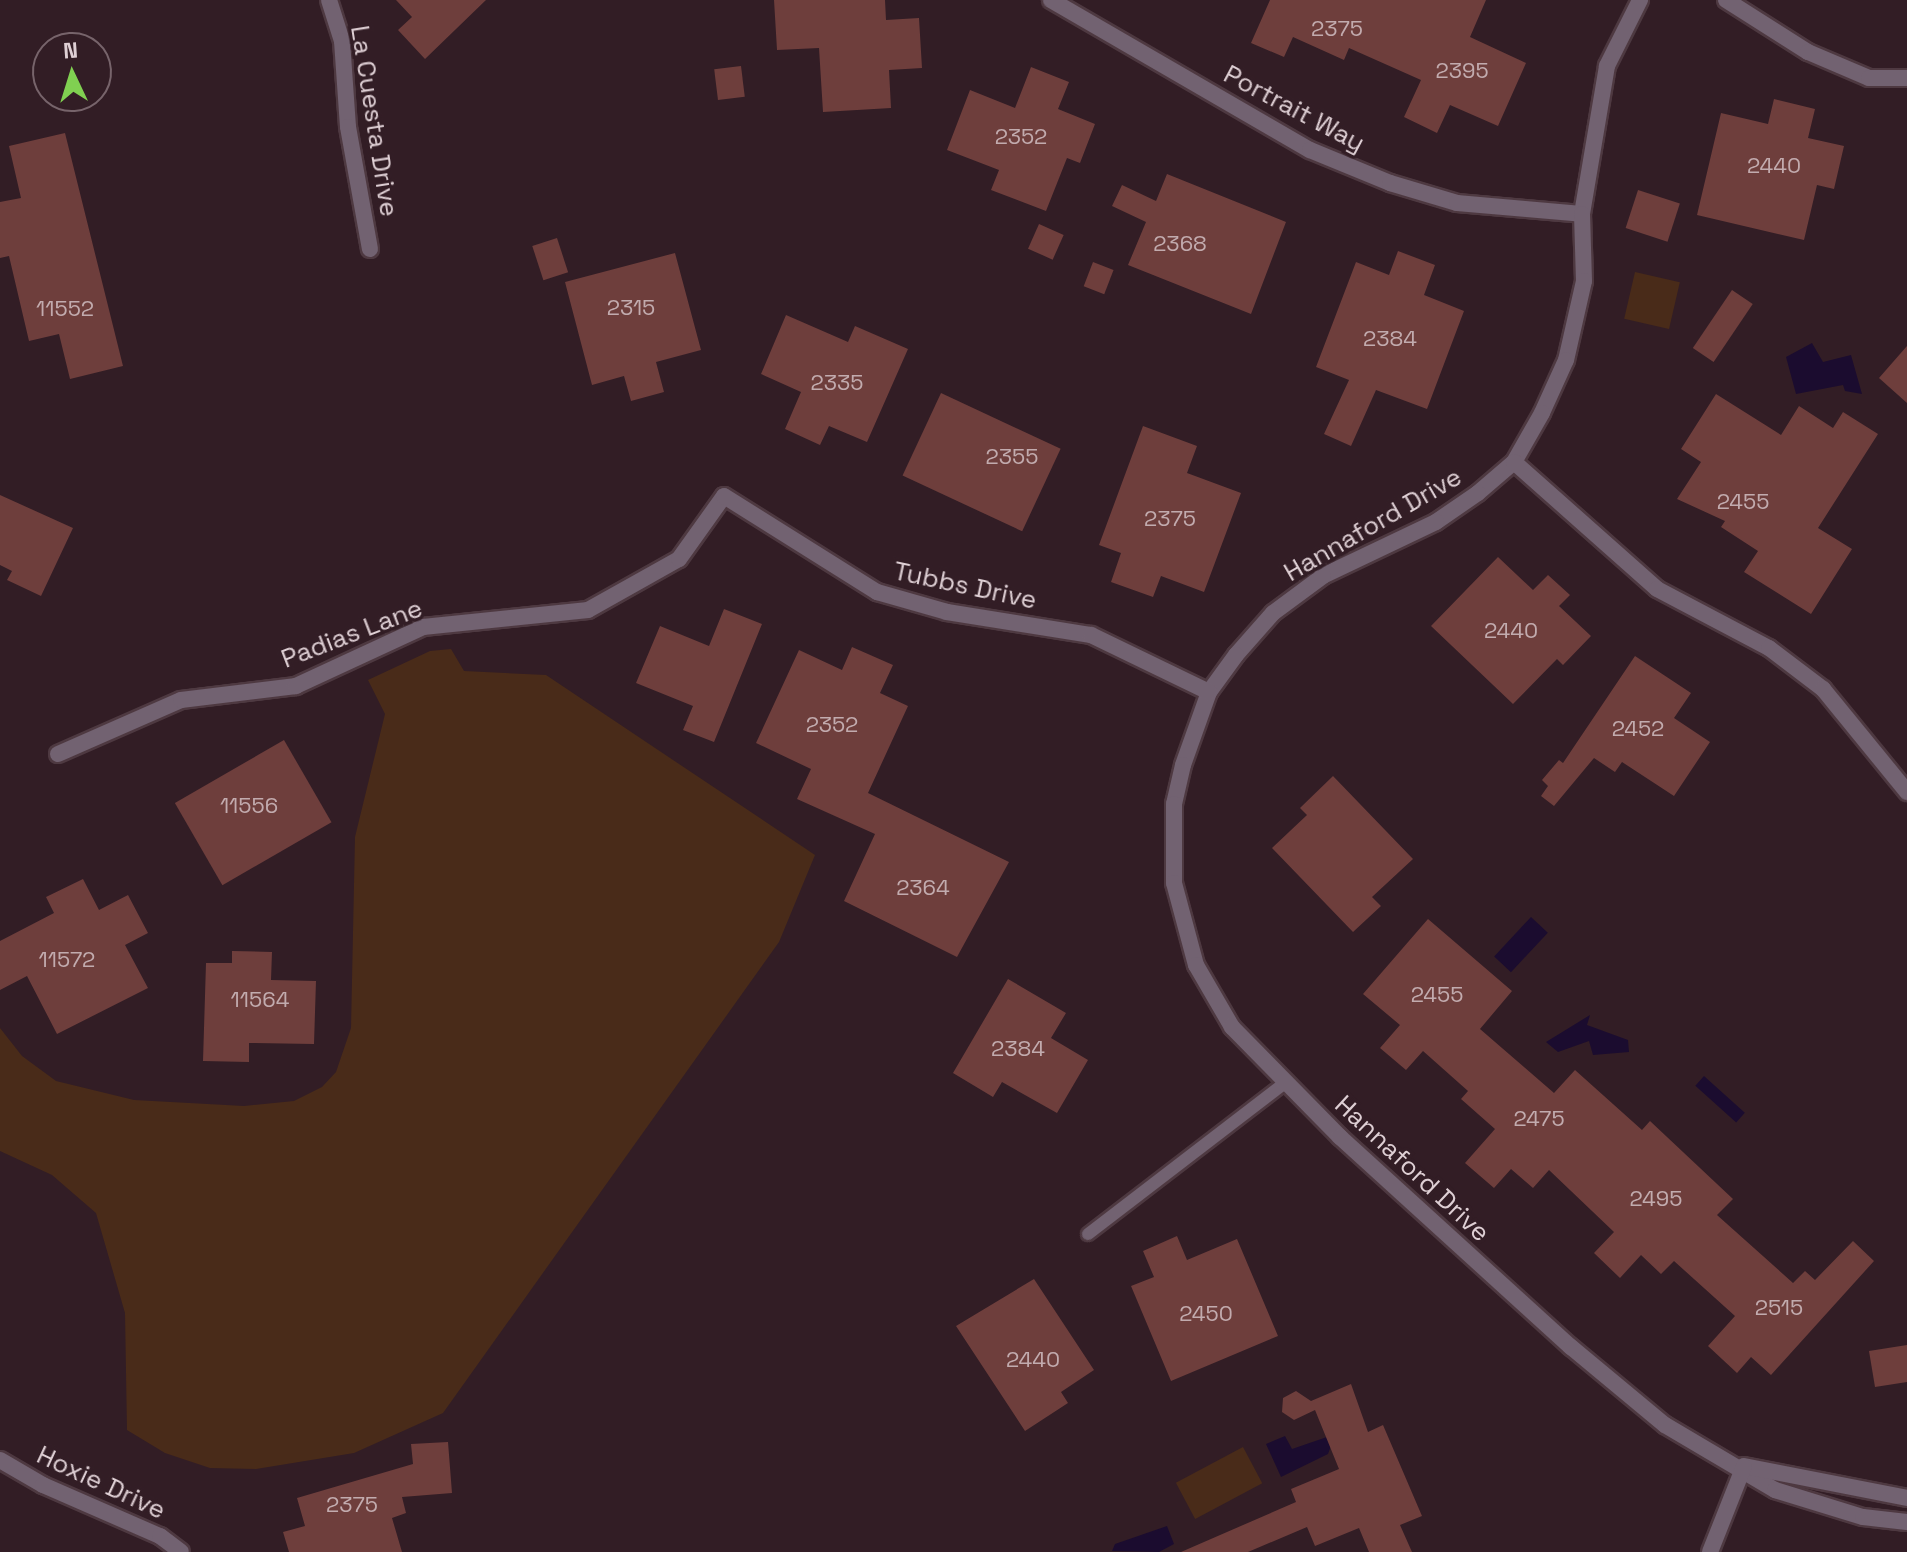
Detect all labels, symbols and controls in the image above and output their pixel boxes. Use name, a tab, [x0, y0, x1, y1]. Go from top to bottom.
house number: 2375	[1311, 16, 1363, 42]
street label: La Cuesta Drive	[343, 23, 405, 219]
north arrow	[32, 32, 112, 112]
text: N	[62, 36, 79, 65]
house number: 2395	[1435, 58, 1489, 84]
street label: Portrait Way	[1218, 59, 1370, 159]
house number: 2352	[995, 124, 1047, 150]
house number: 2440	[1747, 153, 1801, 179]
house number: 2368	[1153, 231, 1207, 257]
house number: 2315	[607, 295, 655, 321]
house number: 11552	[36, 296, 94, 322]
house number: 2384	[1363, 326, 1417, 352]
house number: 2335	[811, 370, 863, 396]
house number: 2355	[986, 444, 1038, 470]
street label: Hannaford Drive	[1279, 461, 1467, 589]
house number: 2455	[1717, 489, 1769, 515]
house number: 2375	[1144, 506, 1196, 532]
street label: Tubbs Drive	[891, 556, 1039, 616]
street label: Padias Lane	[277, 593, 427, 675]
house number: 2440	[1484, 618, 1538, 644]
house number: 2352	[806, 712, 858, 738]
house number: 2452	[1612, 716, 1664, 742]
house number: 11556	[220, 793, 278, 819]
house number: 2364	[896, 875, 950, 901]
house number: 11572	[39, 947, 95, 973]
house number: 2455	[1411, 982, 1463, 1008]
house number: 11564	[231, 987, 289, 1013]
house number: 2384	[991, 1036, 1045, 1062]
street label: Hannaford Drive	[1328, 1089, 1496, 1249]
house number: 2475	[1513, 1106, 1565, 1132]
house number: 2495	[1629, 1186, 1683, 1212]
house number: 2515	[1755, 1295, 1803, 1321]
house number: 2450	[1179, 1301, 1233, 1327]
house number: 2440	[1006, 1347, 1060, 1373]
street label: Hoxie Drive	[32, 1440, 170, 1526]
house number: 2375	[326, 1492, 378, 1518]

